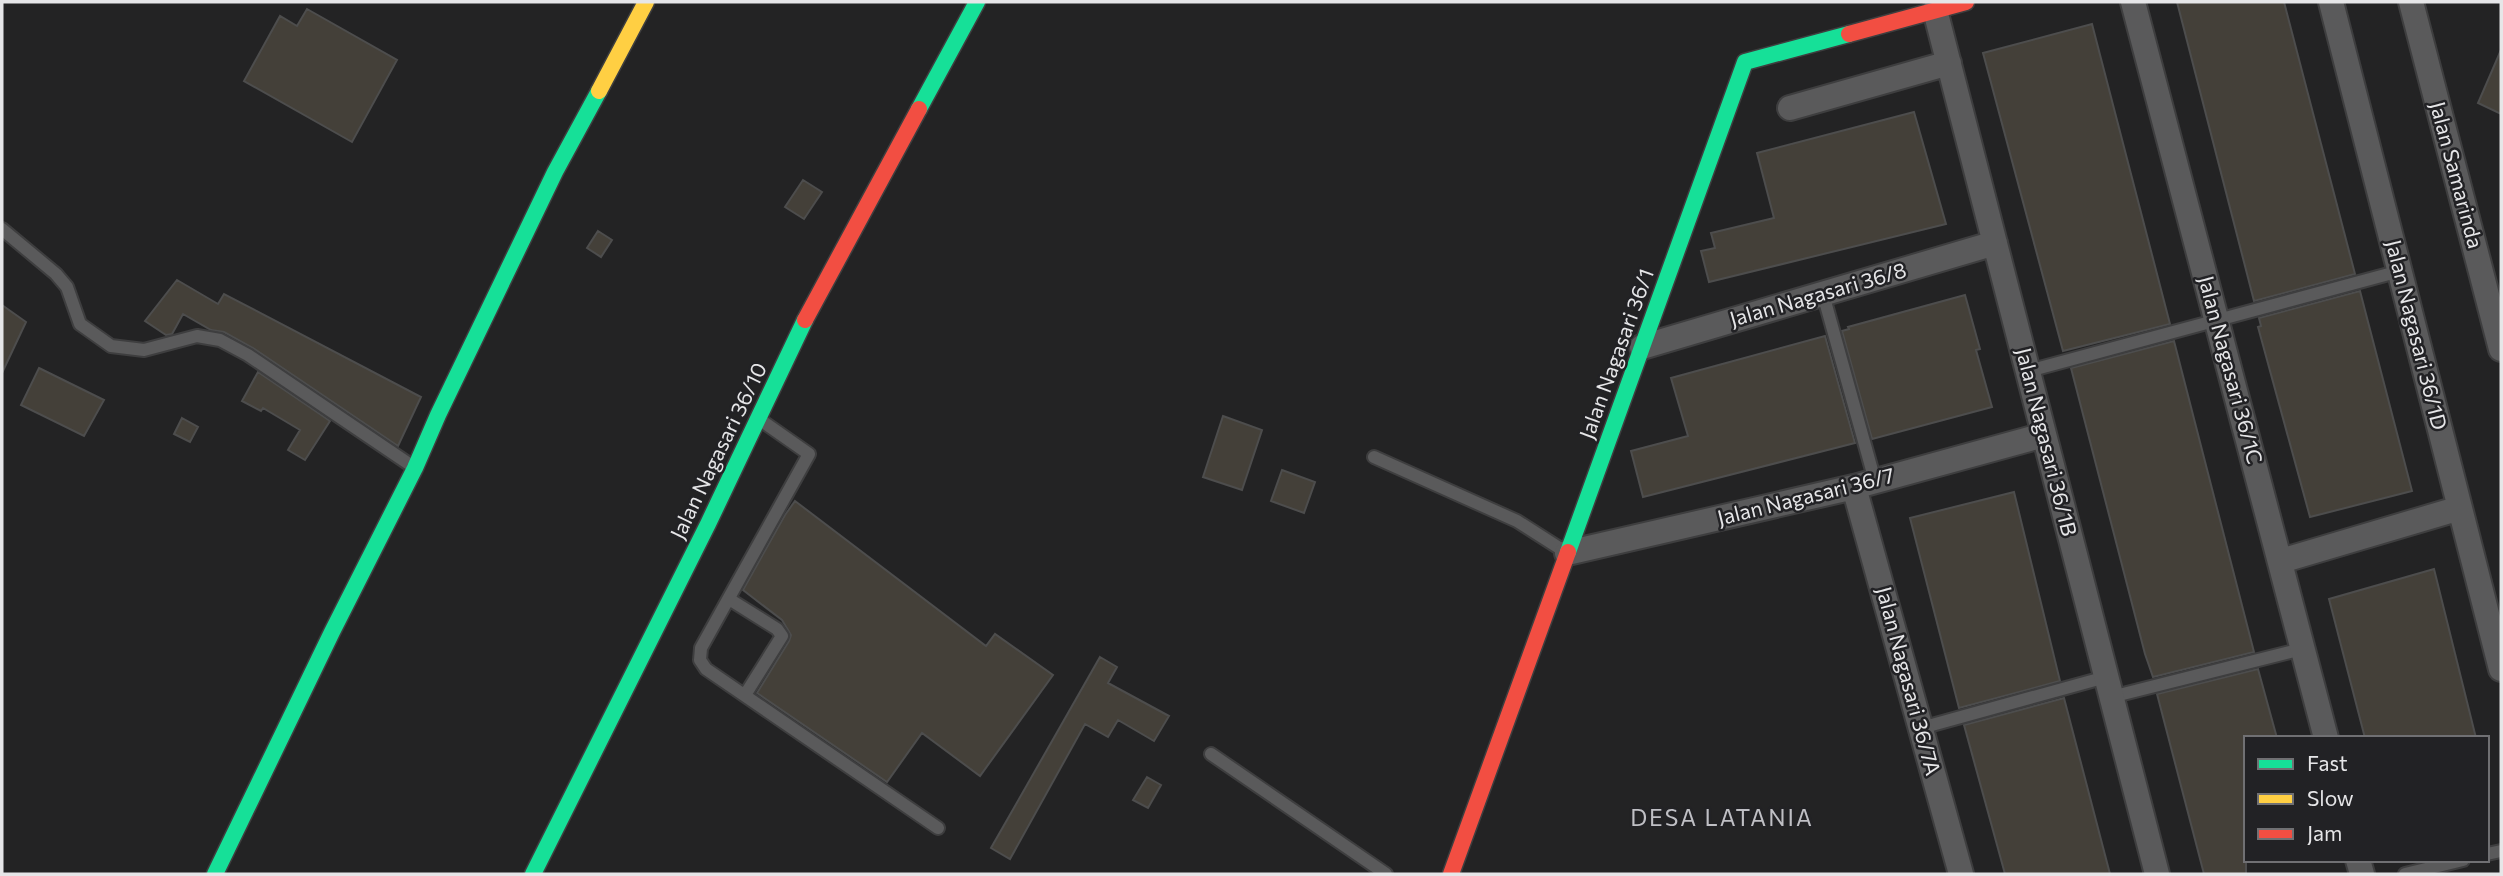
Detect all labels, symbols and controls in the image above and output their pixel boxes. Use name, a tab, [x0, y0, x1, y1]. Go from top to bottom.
street label: Jalan Samarinda	[2426, 98, 2489, 251]
street label: Jalan Nagasari 36/1D	[2382, 237, 2453, 432]
street label: Jalan Nagasari 36/8	[1726, 256, 1909, 331]
street label: Jalan Nagasari 36/1	[1573, 265, 1658, 442]
street label: Jalan Nagasari 36/1C	[2194, 273, 2269, 466]
street label: Jalan Nagasari 36/1B	[2012, 345, 2083, 538]
street label: Jalan Nagasari 36/10	[664, 358, 771, 543]
street label: Jalan Nagasari 36/7	[1715, 461, 1897, 530]
street label: Jalan Nagasari 36/7A	[1872, 584, 1947, 778]
legend	[2244, 736, 2489, 862]
text: Fast	[2307, 750, 2348, 775]
text: Slow	[2307, 785, 2354, 810]
district label: DESA LATANIA	[1630, 803, 1814, 831]
text: Jam	[2307, 820, 2342, 845]

